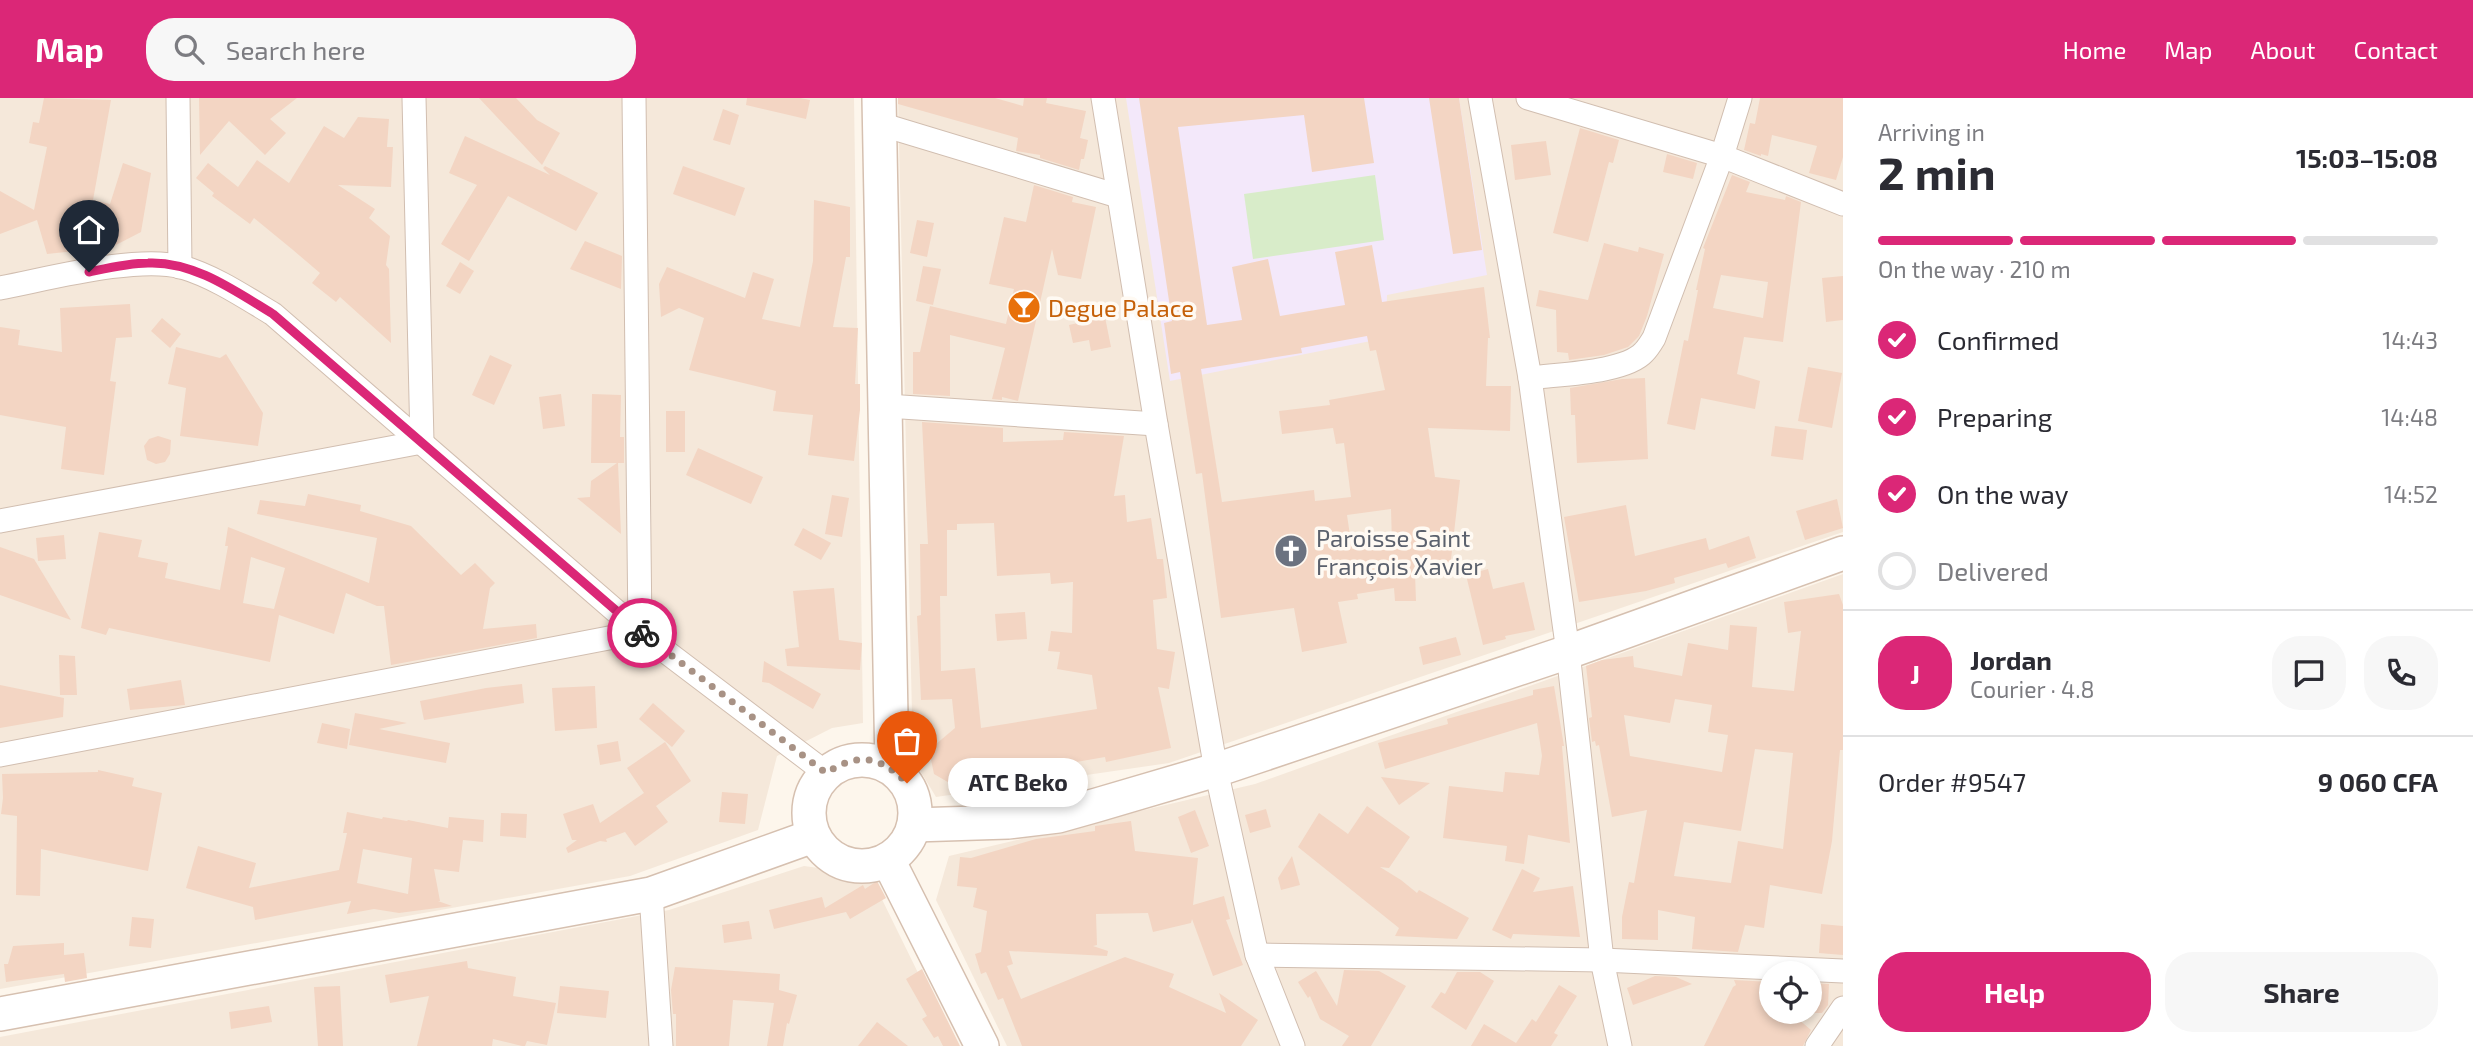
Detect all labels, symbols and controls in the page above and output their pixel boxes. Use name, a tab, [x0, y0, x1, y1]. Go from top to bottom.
search box	[146, 18, 636, 81]
text: Map	[35, 29, 104, 69]
icon: search	[170, 30, 208, 68]
text: Search here	[226, 34, 365, 65]
text: Home	[2063, 35, 2126, 64]
text: Map	[2164, 35, 2212, 64]
text: About	[2250, 35, 2316, 64]
text: Contact	[2354, 35, 2438, 64]
text: Arriving in	[1878, 118, 1985, 146]
text: 15:03–15:08	[2296, 142, 2438, 173]
text: 2 min	[1878, 144, 1996, 199]
pin	[59, 200, 119, 272]
icon: home	[70, 211, 108, 249]
text: On the way · 210 m	[1878, 255, 2071, 283]
bar icon: Degue Palace	[1005, 288, 1043, 326]
place label: Degue Palace	[1048, 293, 1194, 322]
icon: check	[1878, 321, 1916, 359]
text: Confirmed	[1937, 324, 2060, 355]
text: 14:43	[2382, 326, 2438, 354]
icon: check	[1878, 398, 1916, 436]
text: Preparing	[1937, 401, 2052, 432]
text: 14:48	[2381, 403, 2438, 431]
icon: check	[1878, 475, 1916, 513]
text: On the way	[1937, 478, 2068, 509]
text: 14:52	[2384, 480, 2438, 508]
place label: Paroisse Saint François Xavier	[1316, 523, 1483, 581]
church icon: Paroisse Saint François Xavier	[1272, 532, 1310, 570]
text: Delivered	[1937, 555, 2049, 586]
courier	[607, 598, 677, 668]
icon: bike	[623, 614, 661, 652]
button: chat	[2272, 636, 2346, 710]
button: phone	[2364, 636, 2438, 710]
text: Jordan	[1970, 644, 2052, 675]
text: J	[1910, 658, 1920, 689]
text: Courier · 4.8	[1970, 675, 2094, 703]
pin	[877, 711, 937, 783]
icon: bag	[888, 722, 926, 760]
callout: ATC Beko	[949, 758, 1089, 808]
text: Order #9547	[1878, 766, 2026, 797]
text: 9 060 CFA	[2318, 766, 2438, 797]
text: ATC Beko	[968, 768, 1068, 796]
button: Help	[1878, 952, 2151, 1032]
button: Share	[2165, 952, 2438, 1032]
map controls	[1759, 961, 1822, 1024]
button: locate	[1759, 961, 1822, 1024]

